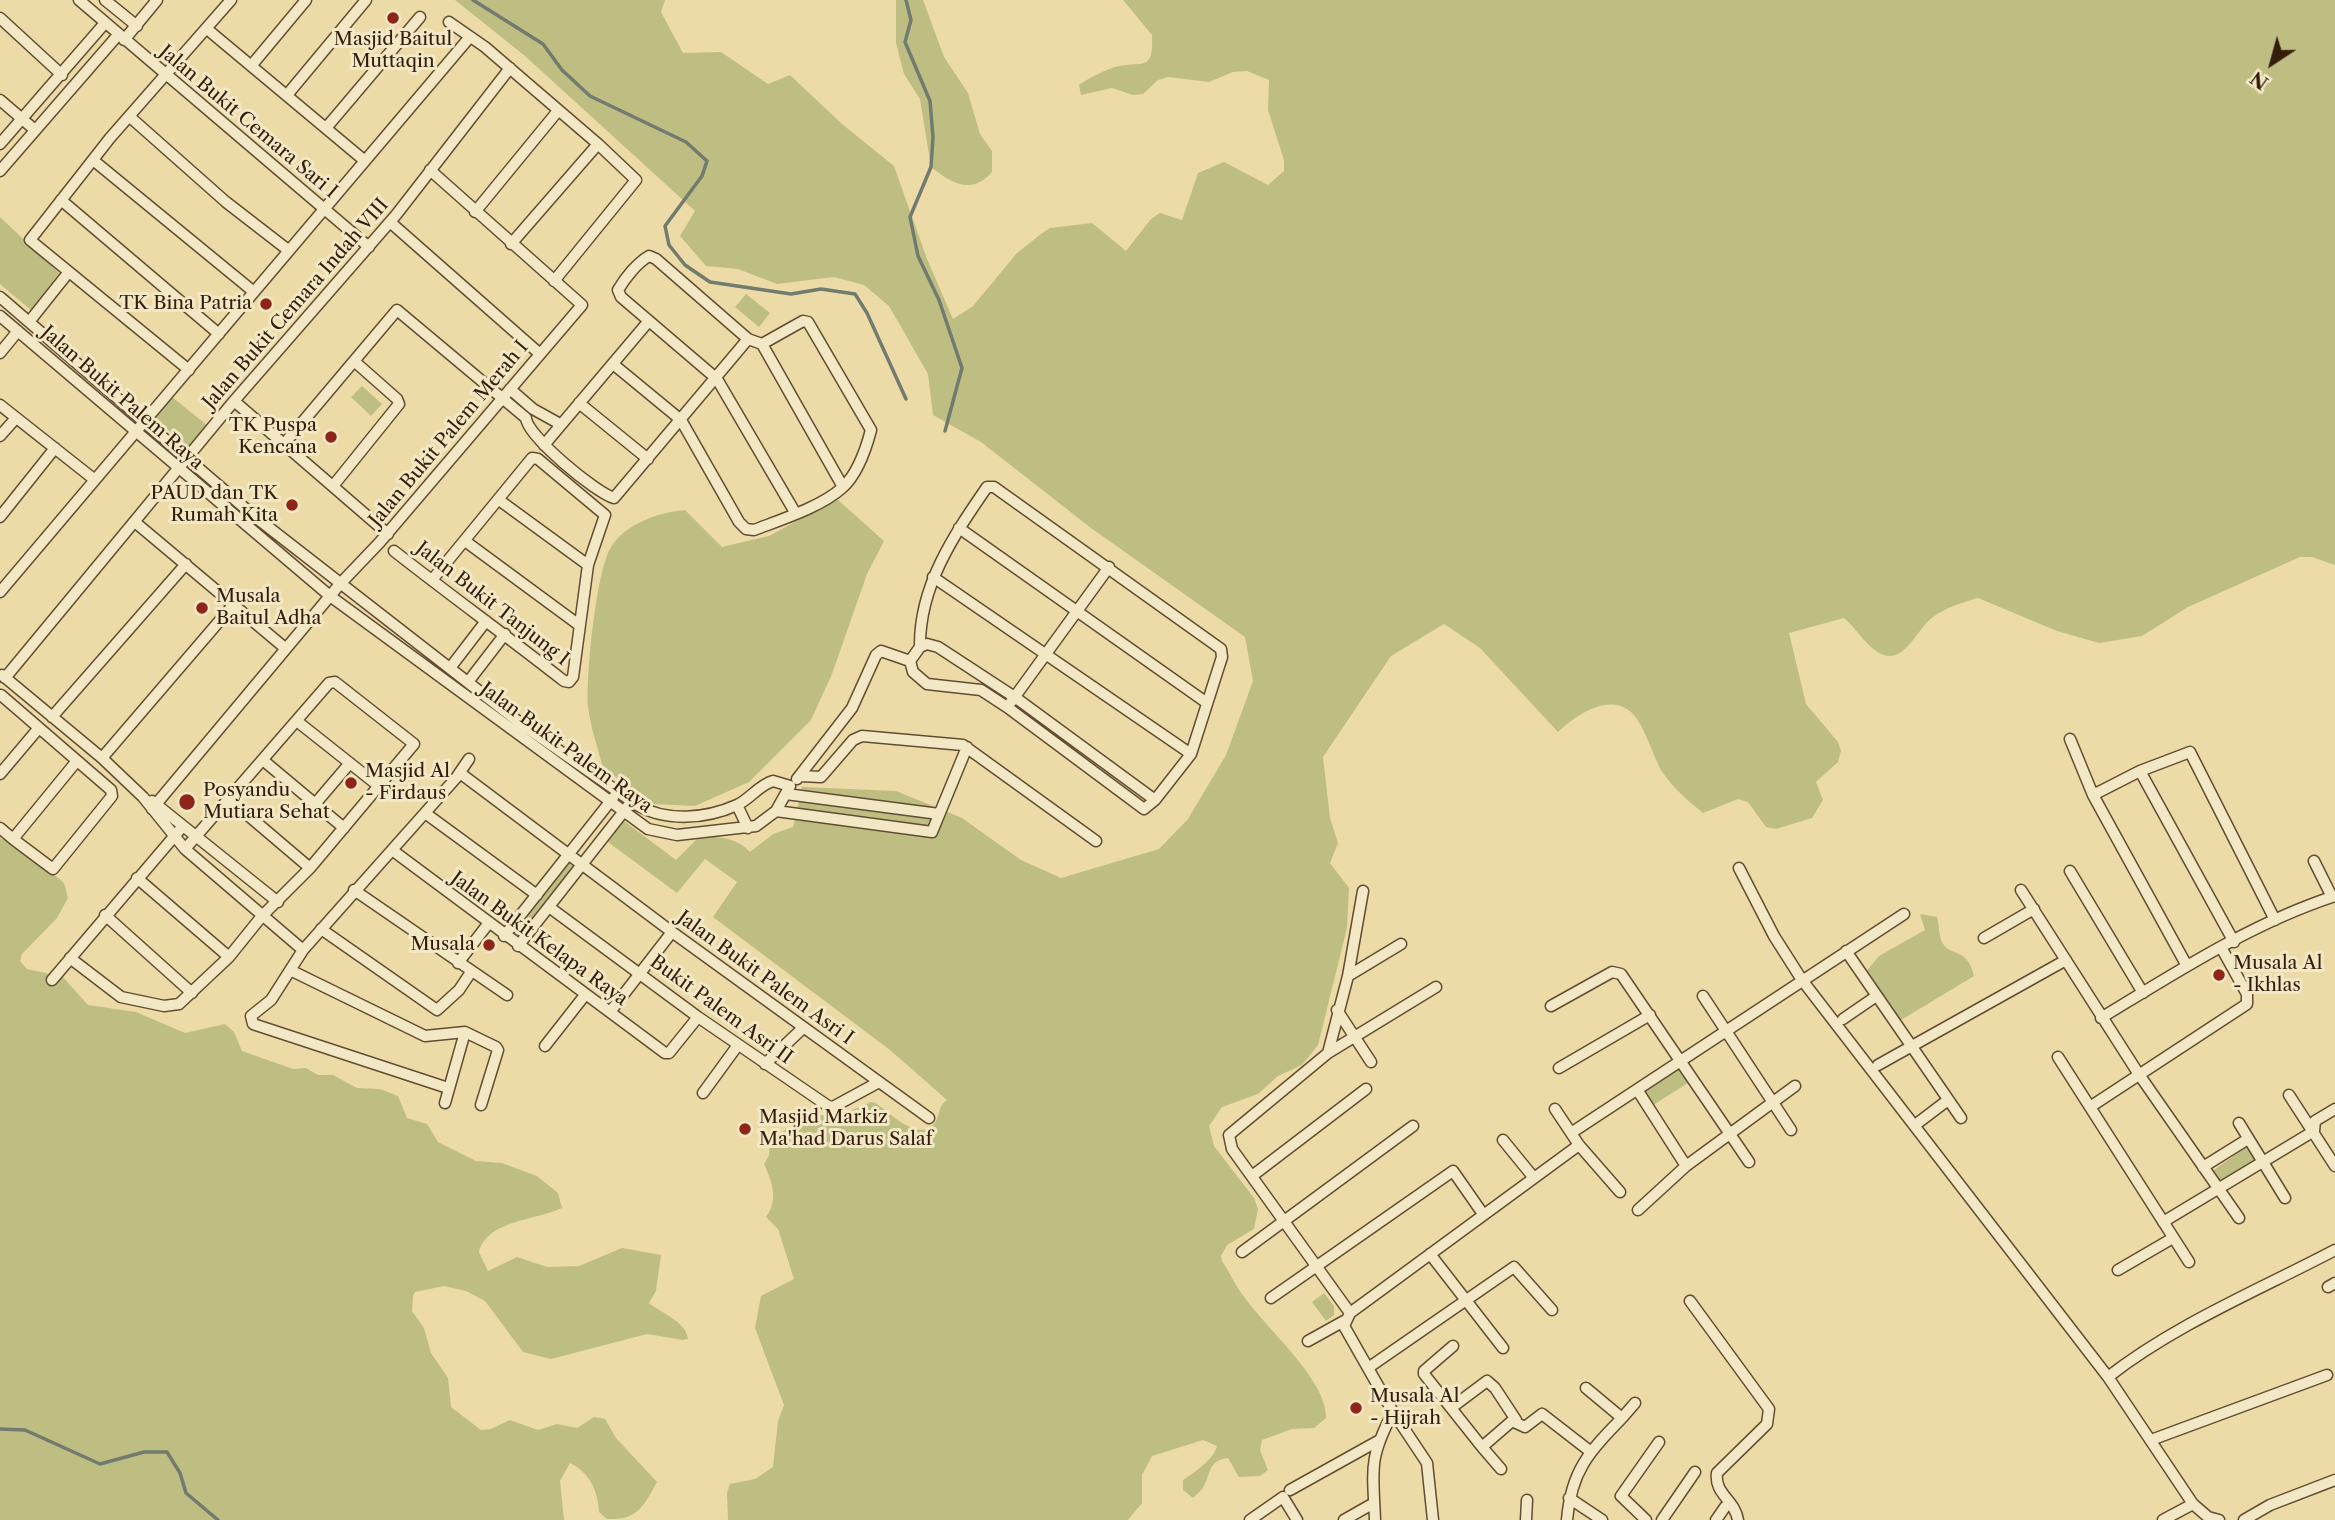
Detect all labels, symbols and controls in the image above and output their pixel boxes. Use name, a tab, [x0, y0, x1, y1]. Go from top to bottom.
marker: Masjid Baitul Muttaqin	[385, 10, 401, 26]
north arrow	[2237, 28, 2307, 98]
place label: Masjid Baitul Muttaqin	[334, 29, 452, 73]
street label: Jalan Bukit Cemara Sari I	[154, 41, 342, 203]
text: N	[2246, 66, 2273, 95]
street label: Jalan Bukit Cemara Indah VIII	[198, 194, 394, 414]
place label: TK Bina Patria	[119, 293, 252, 315]
marker: TK Bina Patria	[258, 296, 274, 312]
street label: Jalan Bukit Palem Raya	[36, 321, 208, 475]
street label: Jalan Bukit Palem Merah I	[365, 337, 533, 531]
place label: TK Puspa Kencana	[229, 415, 317, 459]
marker: TK Puspa Kencana	[323, 429, 339, 445]
place label: PAUD dan TK Rumah Kita	[150, 483, 278, 527]
marker: PAUD dan TK Rumah Kita	[284, 497, 300, 513]
street label: Jalan Bukit Tanjung I	[411, 537, 573, 671]
place label: Musala Baitul Adha	[216, 586, 321, 630]
marker: Musala Baitul Adha	[194, 600, 210, 616]
street label: Jalan Bukit Palem Raya	[475, 678, 657, 818]
place label: Masjid Al - Firdaus	[365, 761, 450, 805]
marker: Masjid Al - Firdaus	[343, 775, 359, 791]
place label: Posyandu Mutiara Sehat	[203, 780, 330, 824]
marker: Posyandu Mutiara Sehat	[177, 792, 197, 812]
street label: Jalan Bukit Kelapa Raya	[446, 867, 632, 1011]
street label: Jalan Bukit Palem Asri I	[672, 906, 858, 1050]
place label: Musala	[410, 934, 475, 956]
marker: Musala	[481, 937, 497, 953]
street label: Bukit Palem Asri II	[645, 951, 797, 1069]
place label: Musala Al - Ikhlas	[2233, 953, 2322, 997]
marker: Musala Al - Ikhlas	[2211, 967, 2227, 983]
place label: Masjid Markiz Ma'had Darus Salaf	[759, 1107, 933, 1151]
marker: Masjid Markiz Ma'had Darus Salaf	[737, 1121, 753, 1137]
place label: Musala Al - Hijrah	[1370, 1386, 1459, 1430]
marker: Musala Al - Hijrah	[1348, 1400, 1364, 1416]

